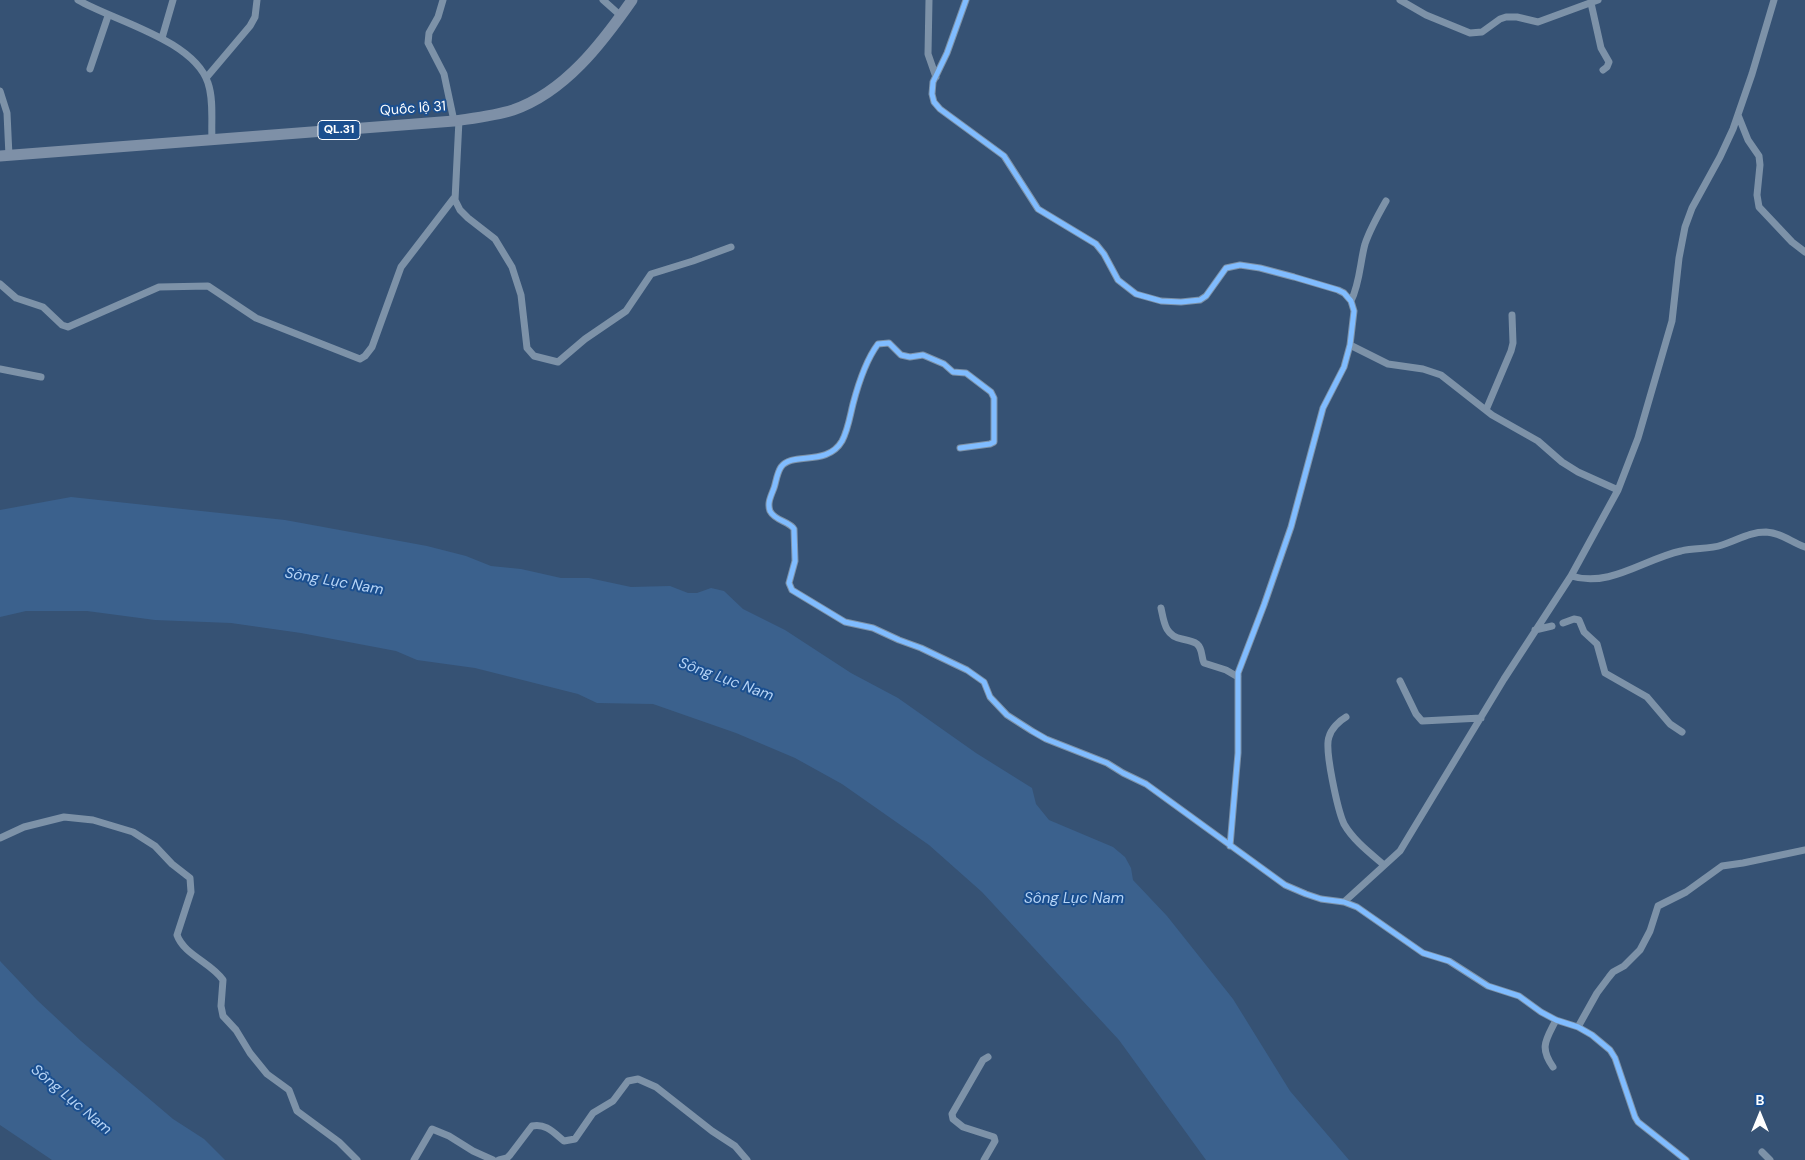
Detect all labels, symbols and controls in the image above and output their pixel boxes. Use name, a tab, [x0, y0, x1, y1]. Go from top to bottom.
street label: Quốc lộ 31	[380, 98, 446, 120]
road number: QL.31	[318, 120, 360, 140]
water label: Sông Lục Nam	[283, 564, 385, 600]
water label: Sông Lục Nam	[676, 654, 776, 706]
water label: Sông Lục Nam	[1024, 890, 1124, 908]
water label: Sông Lục Nam	[27, 1061, 115, 1139]
north arrow	[1735, 1090, 1785, 1140]
text: B	[1756, 1091, 1764, 1109]

